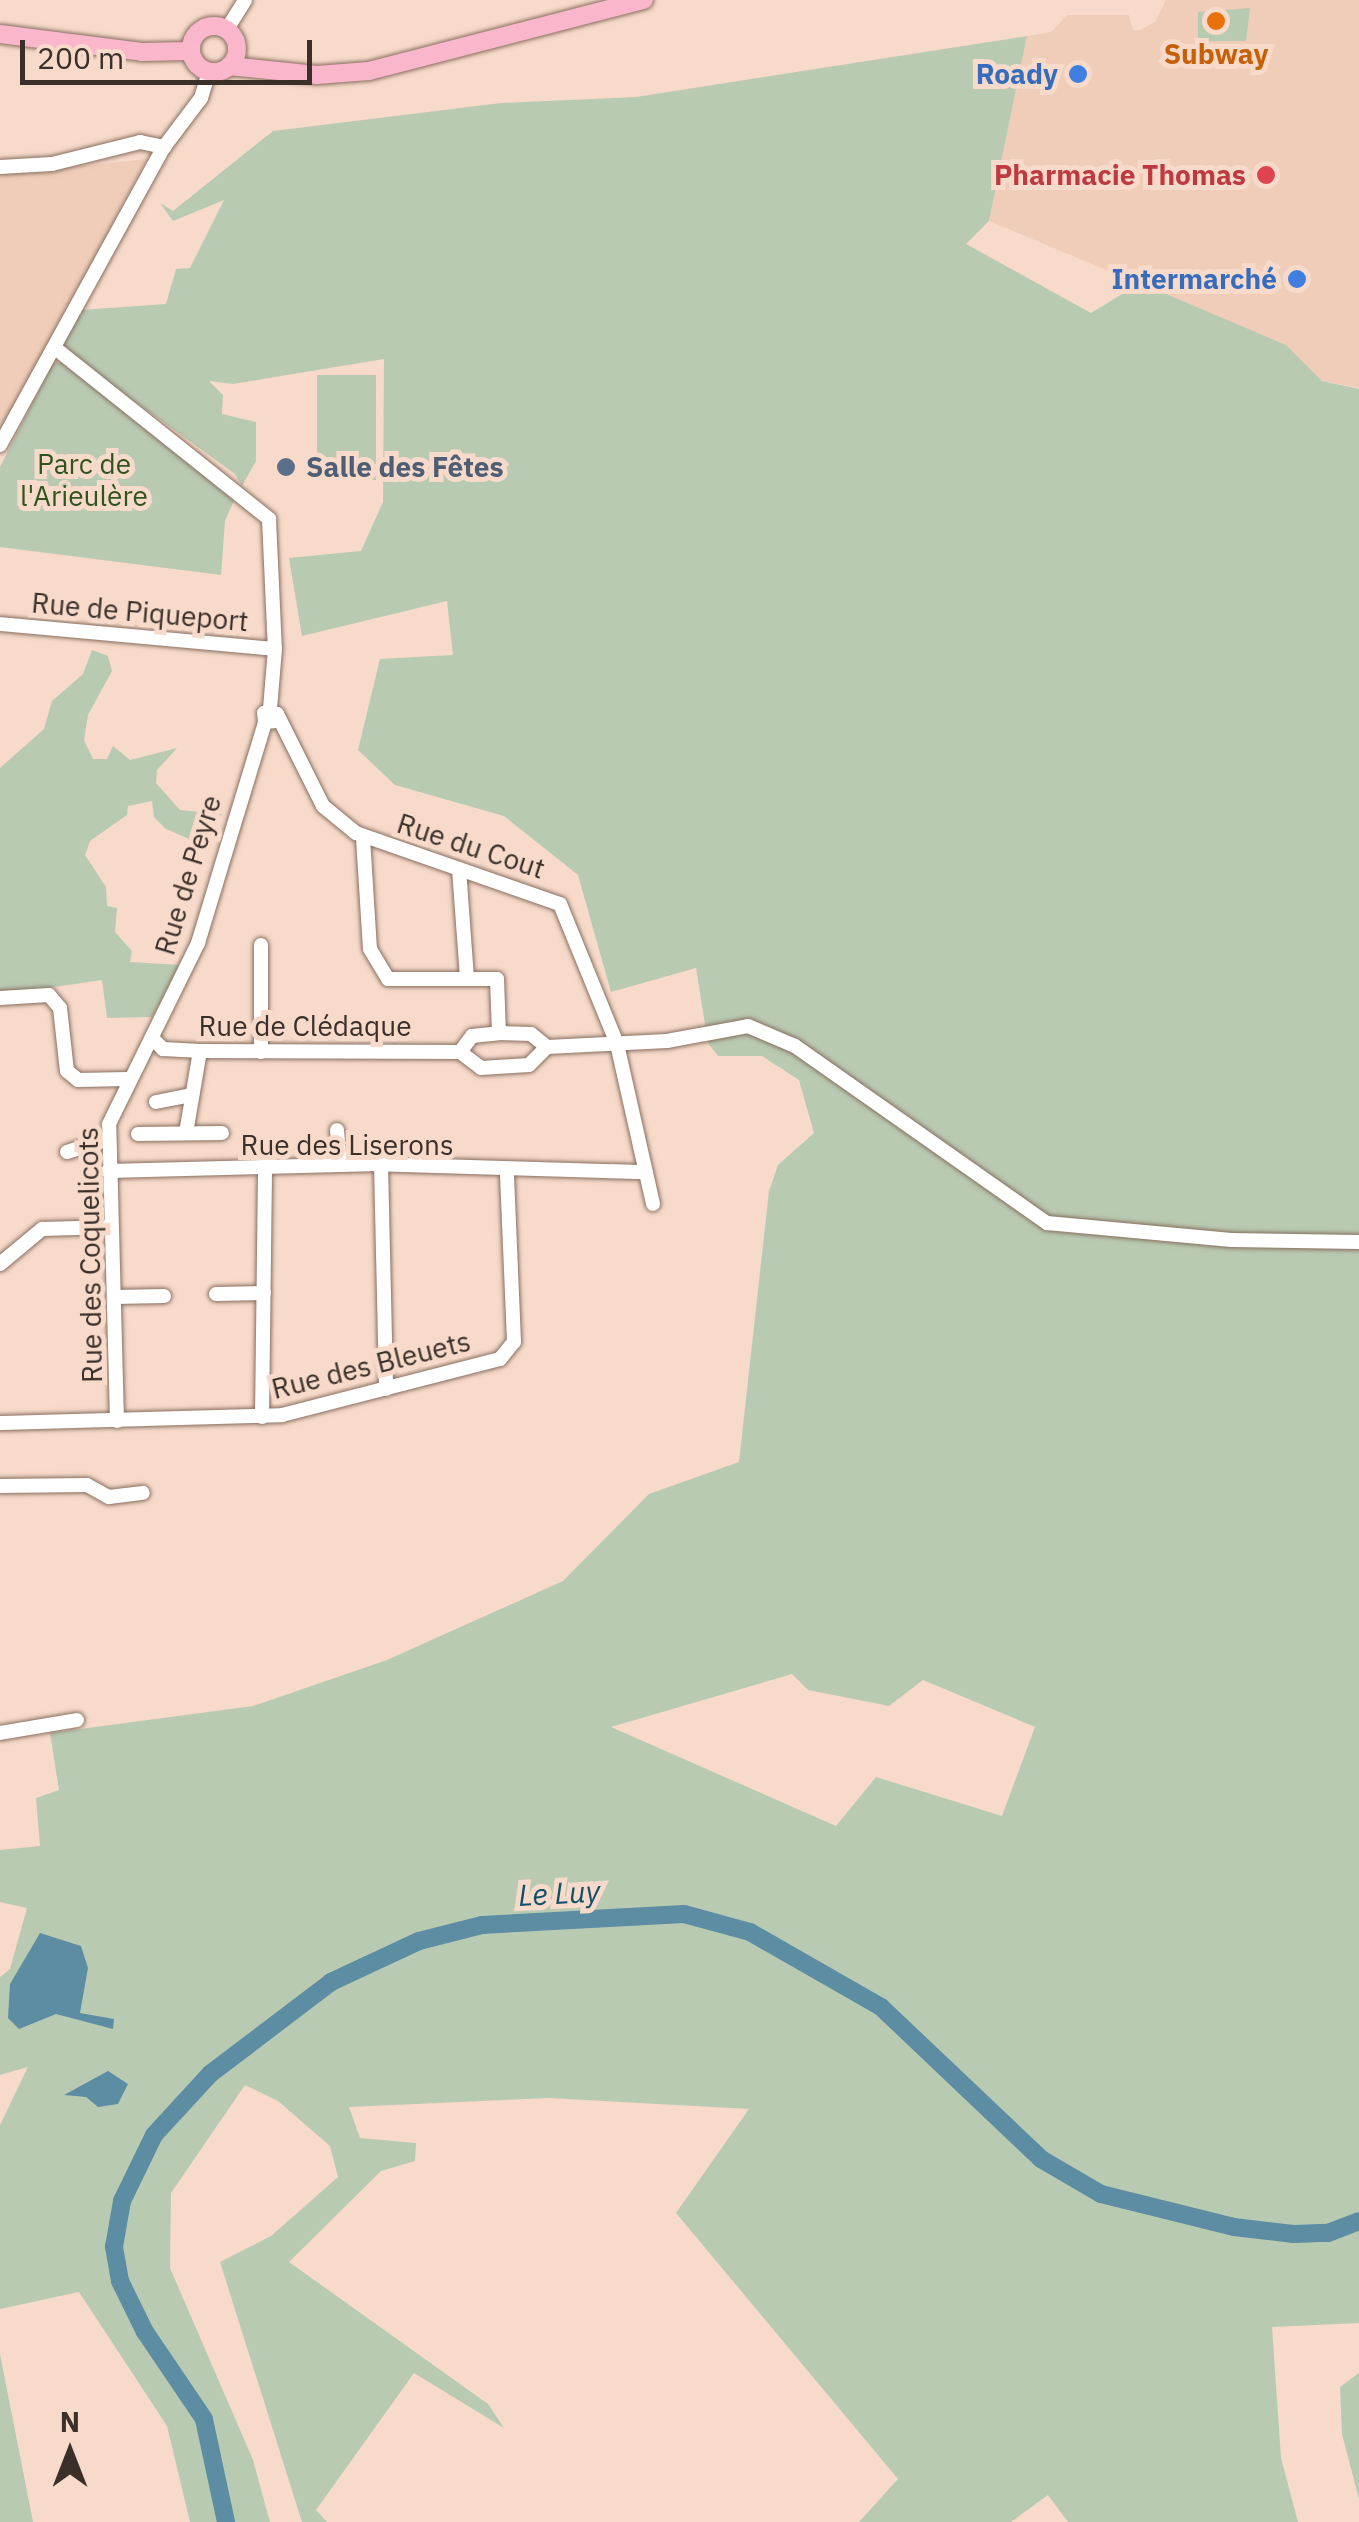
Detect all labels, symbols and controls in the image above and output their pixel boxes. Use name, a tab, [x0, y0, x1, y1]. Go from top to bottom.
marker: Subway	[1205, 10, 1227, 32]
scale bar	[25, 20, 318, 82]
place label: Subway	[1164, 37, 1268, 71]
text: 200 m	[37, 38, 124, 77]
place label: Roady	[976, 57, 1058, 91]
marker: Roady	[1067, 63, 1089, 85]
place label: Pharmacie Thomas	[994, 158, 1246, 192]
marker: Pharmacie Thomas	[1255, 164, 1277, 186]
place label: Intermarché	[1112, 262, 1277, 296]
marker: Intermarché	[1286, 268, 1308, 290]
park label: Parc de l'Arieulère	[20, 447, 148, 513]
place label: Salle des Fêtes	[306, 450, 504, 484]
marker: Salle des Fêtes	[275, 456, 297, 478]
street label: Rue de Piqueport	[30, 586, 250, 638]
street label: Rue de Peyre	[148, 791, 228, 959]
street label: Rue du Cout	[393, 806, 549, 886]
street label: Rue de Clédaque	[198, 1009, 412, 1043]
street label: Rue des Coquelicots	[71, 1127, 109, 1383]
street label: Rue des Liserons	[240, 1128, 454, 1162]
street label: Rue des Bleuets	[268, 1324, 474, 1406]
water label: Le Luy	[517, 1873, 601, 1913]
north arrow	[20, 2402, 120, 2502]
text: N	[60, 2403, 80, 2440]

